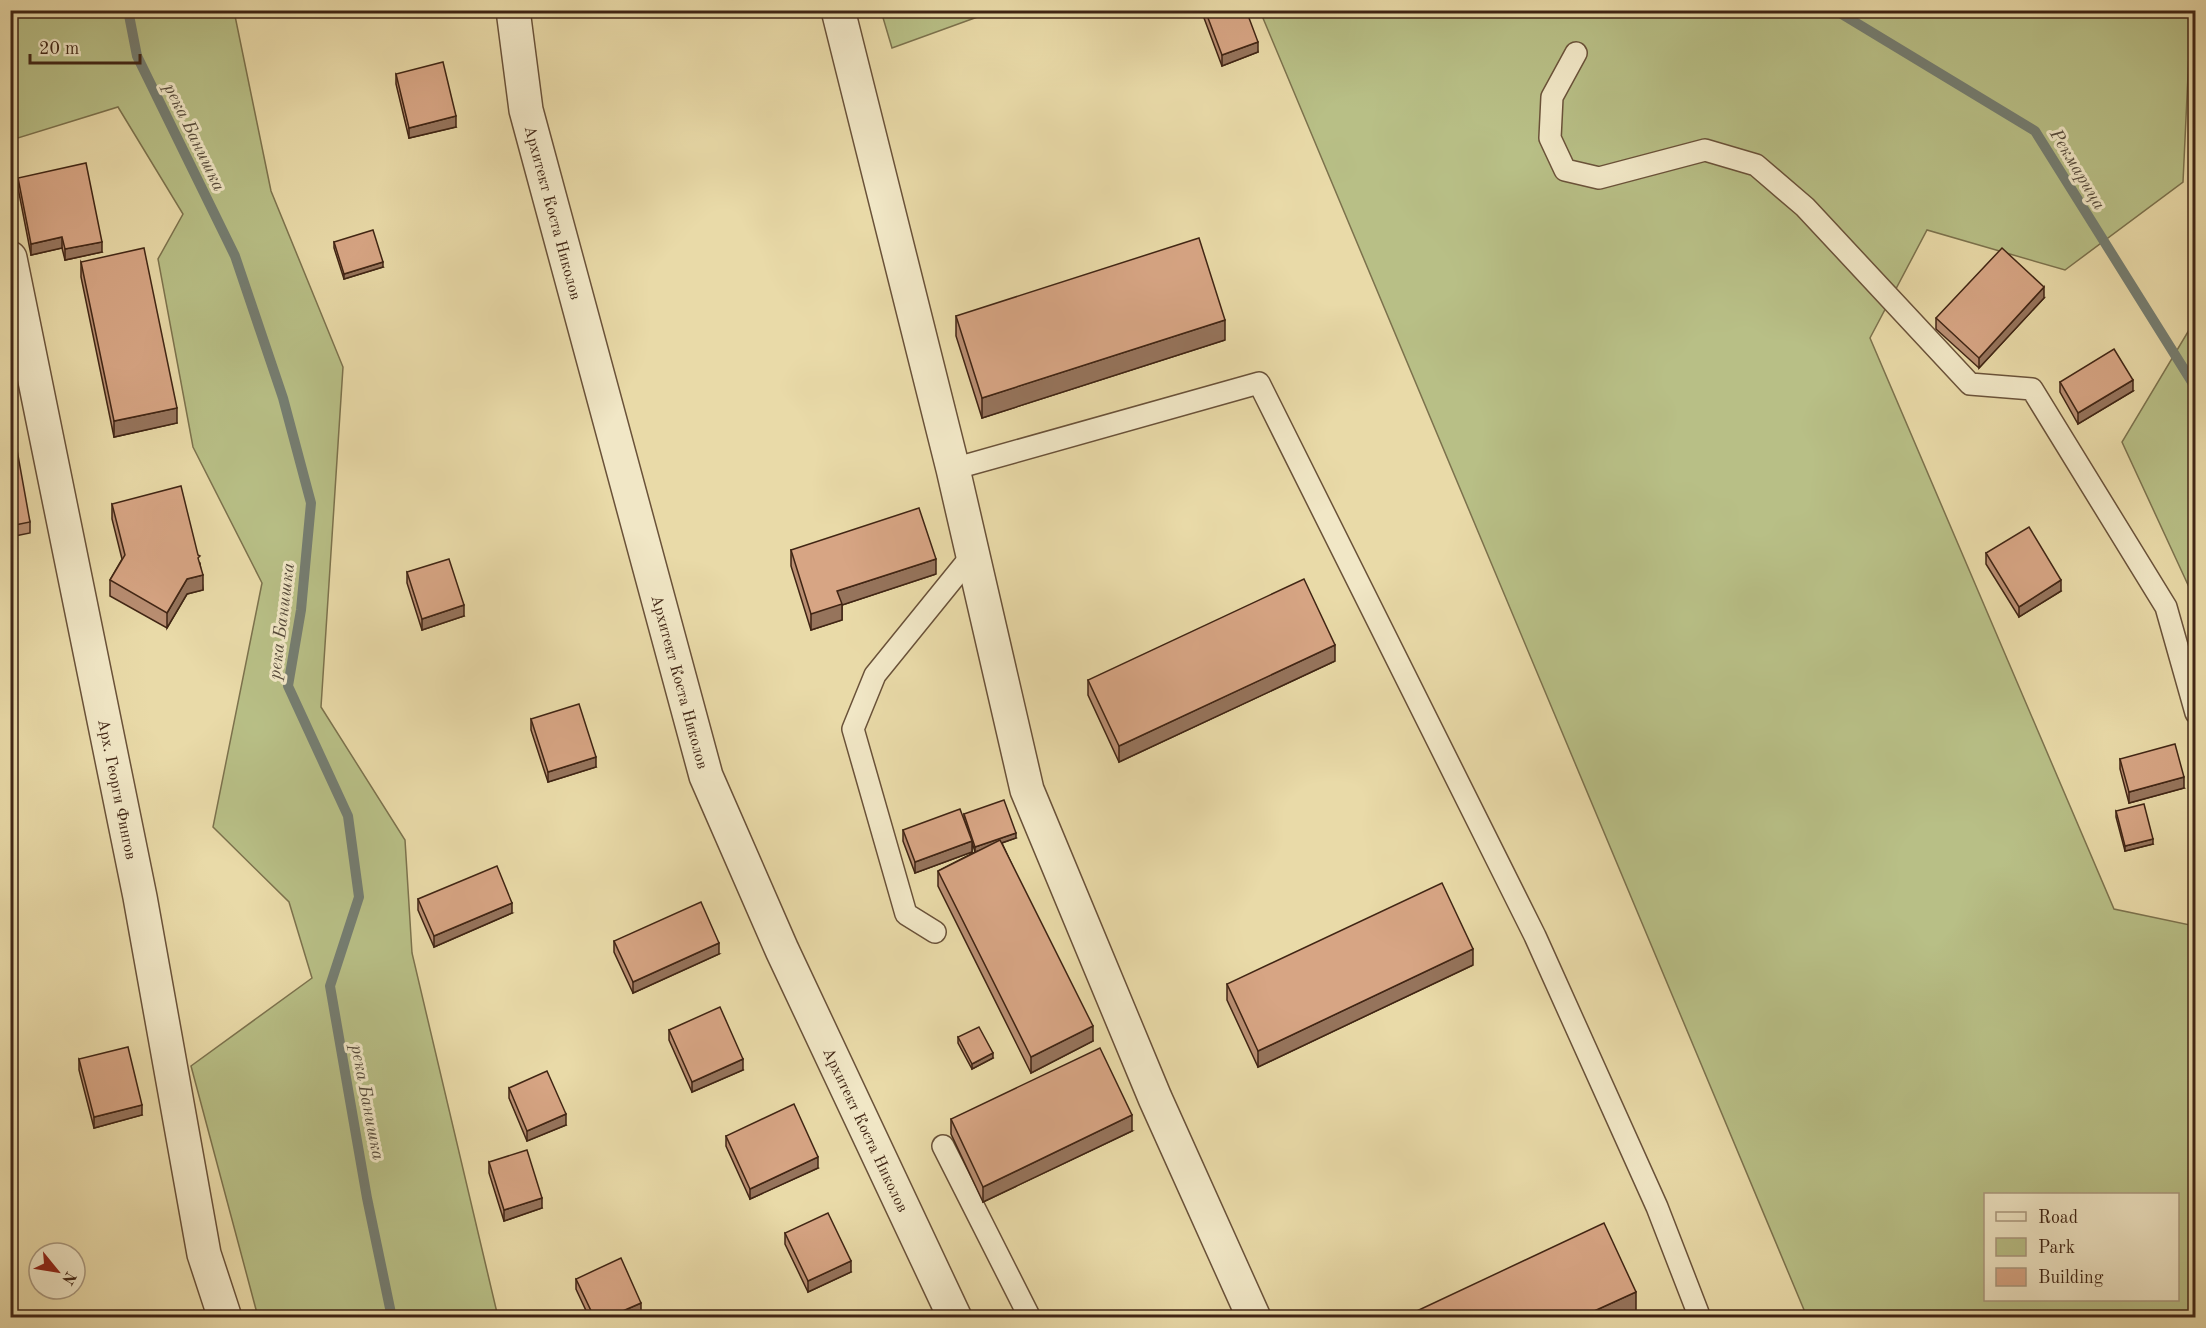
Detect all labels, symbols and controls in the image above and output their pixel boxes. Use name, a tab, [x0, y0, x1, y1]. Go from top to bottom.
scale bar	[30, 27, 140, 65]
text: 20 m	[39, 40, 79, 58]
water label: река Банишка	[159, 79, 228, 194]
street label: Архитект Коста Николов	[521, 124, 583, 302]
water label: Рекмарица	[2046, 125, 2108, 213]
water label: река Банишка	[266, 561, 298, 682]
street label: Архитект Коста Николов	[647, 593, 710, 771]
street label: Арх. Георги Фингов	[94, 718, 138, 861]
water label: река Банишка	[347, 1041, 387, 1162]
street label: Архитект Коста Николов	[819, 1046, 910, 1215]
legend	[1984, 1193, 2179, 1301]
text: Road	[2038, 1209, 2078, 1227]
text: Park	[2038, 1239, 2075, 1257]
north arrow	[27, 1241, 87, 1301]
text: N	[58, 1268, 78, 1287]
text: Building	[2038, 1269, 2104, 1287]

